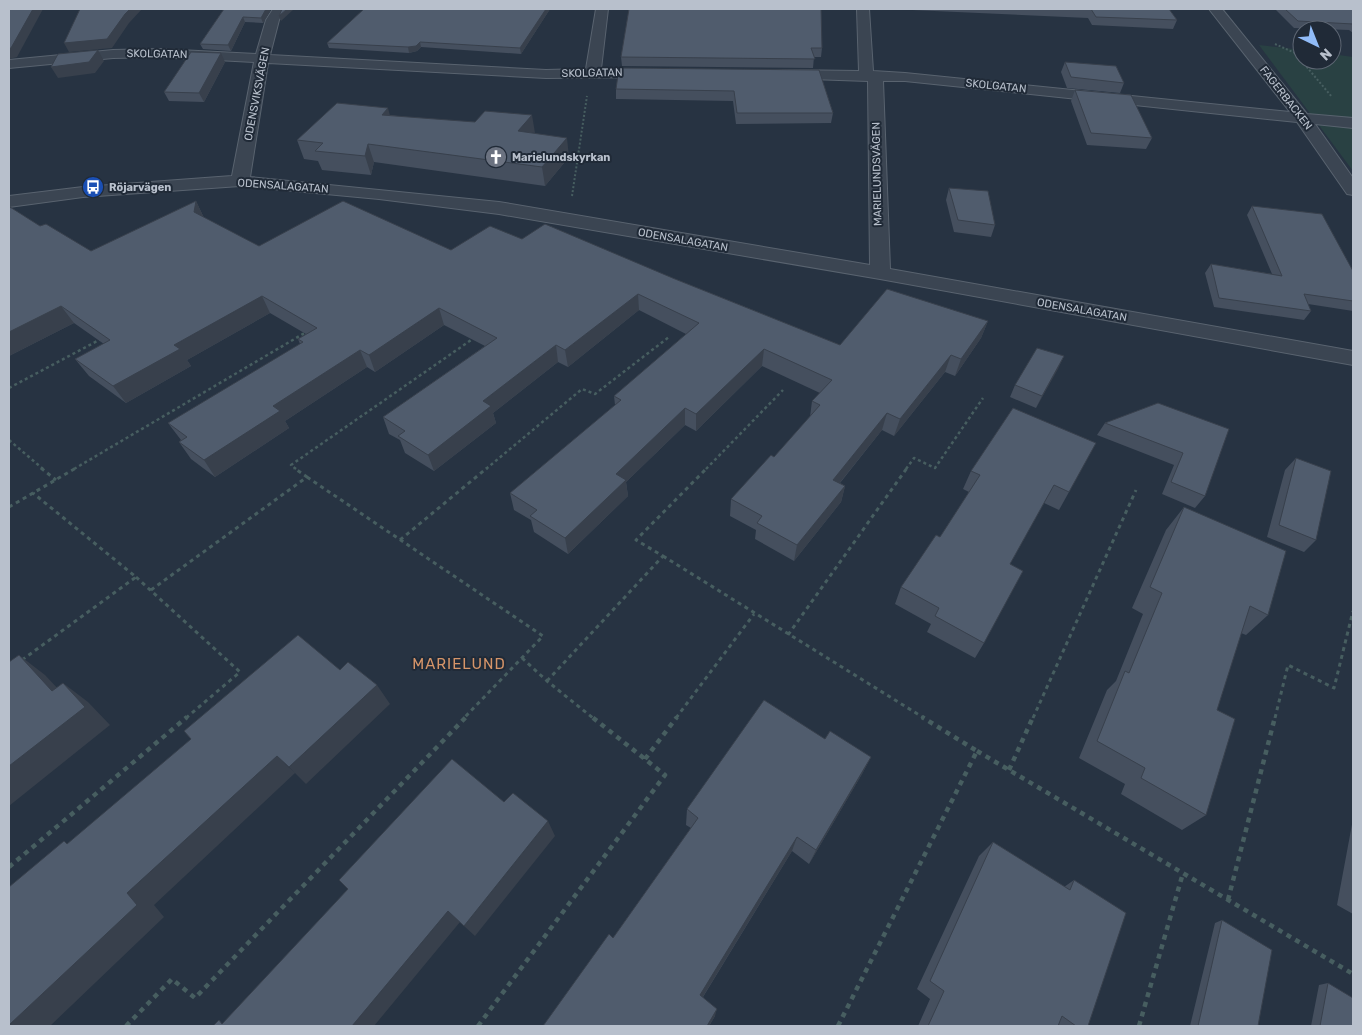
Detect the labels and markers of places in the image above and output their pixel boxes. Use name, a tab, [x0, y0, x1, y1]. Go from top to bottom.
church icon: Marielundskyrkan	[484, 145, 508, 169]
place label: Marielundskyrkan	[512, 151, 610, 164]
bus stop icon: Röjarvägen	[81, 175, 105, 199]
place label: Röjarvägen	[109, 181, 171, 194]

